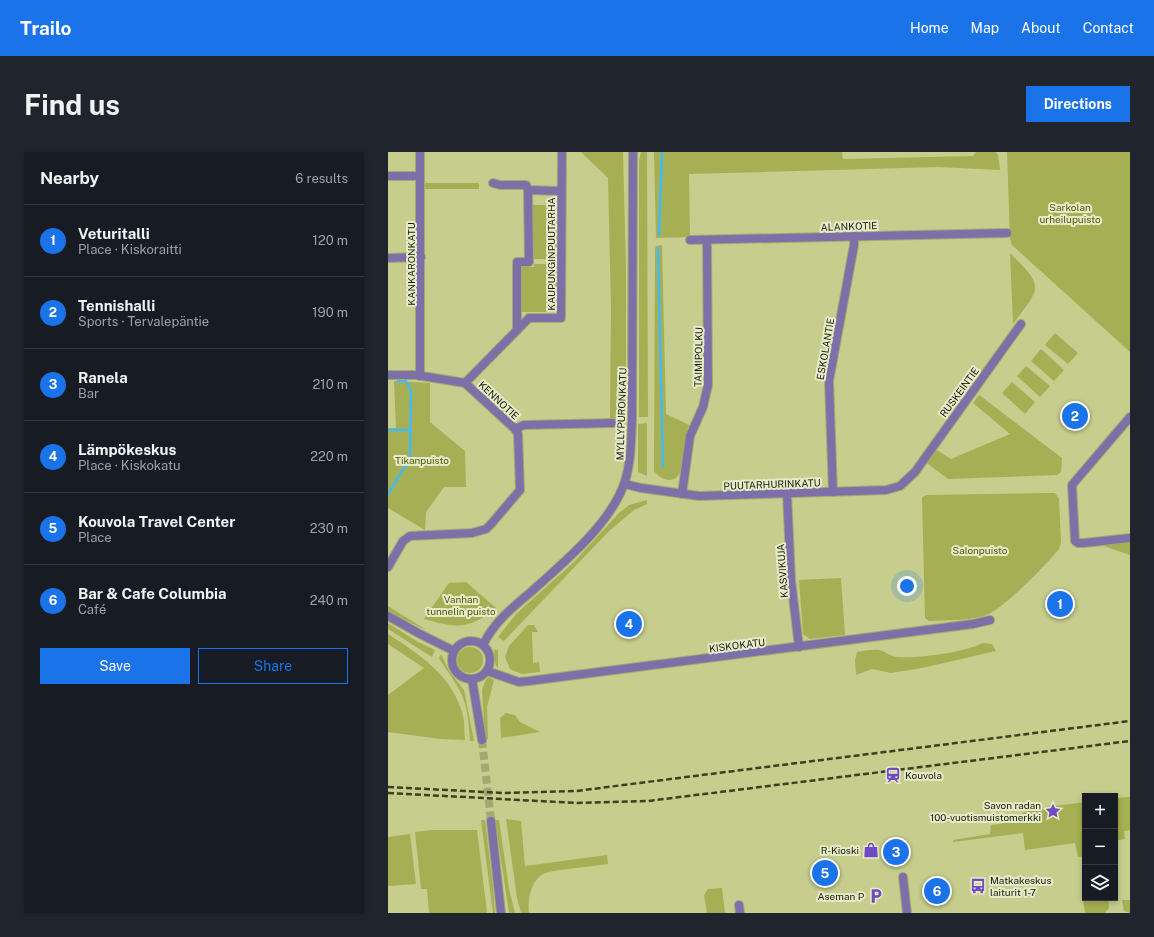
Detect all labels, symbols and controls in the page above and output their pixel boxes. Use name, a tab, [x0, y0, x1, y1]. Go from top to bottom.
text: Trailo	[20, 17, 72, 39]
text: Home	[910, 20, 949, 36]
text: Map	[971, 20, 999, 36]
text: About	[1021, 20, 1061, 36]
text: Contact	[1083, 20, 1134, 36]
button: Directions	[1026, 86, 1130, 122]
text: Find us	[24, 88, 120, 121]
text: Nearby	[40, 168, 99, 188]
text: 6 results	[295, 171, 348, 186]
street label: KAUPUNGINPUUTARHA	[545, 197, 557, 311]
park label: Sarkolan urheilupuisto	[1039, 201, 1101, 225]
street label: ALANKOTIE	[820, 219, 878, 233]
street label: KANKARONKATU	[405, 222, 417, 306]
text: Veturitalli	[78, 225, 150, 242]
text: 1	[50, 233, 56, 248]
text: 120 m	[313, 233, 348, 248]
text: Place · Kiskoraitti	[78, 242, 182, 257]
text: Tennishalli	[78, 297, 155, 314]
text: 2	[49, 305, 57, 320]
text: 190 m	[312, 305, 348, 320]
text: Sports · Tervalepäntie	[78, 314, 209, 329]
street label: ESKOLANTIE	[814, 317, 836, 381]
street label: TAIMIPOLKU	[691, 327, 705, 387]
street label: RUSKEINTIE	[937, 365, 981, 419]
street label: MYLLYPURONKATU	[613, 367, 629, 461]
text: Ranela	[78, 369, 128, 386]
text: 3	[49, 377, 57, 392]
text: 210 m	[313, 377, 348, 392]
street label: KENNOTIE	[476, 378, 522, 422]
text: Bar	[78, 386, 99, 401]
pin: 2	[1062, 401, 1088, 431]
text: Lämpökeskus	[78, 441, 176, 458]
text: 4	[49, 449, 57, 464]
text: 220 m	[310, 449, 348, 464]
park label: Tikanpuisto	[395, 454, 449, 466]
text: Place · Kiskokatu	[78, 458, 180, 473]
street label: PUUTARHURINKATU	[723, 476, 821, 492]
text: Kouvola Travel Center	[78, 513, 235, 530]
text: 5	[49, 521, 57, 536]
text: 230 m	[310, 521, 348, 536]
text: Place	[78, 530, 112, 545]
street label: KASVIKUJA	[774, 544, 790, 598]
park label: Salonpuisto	[952, 544, 1008, 556]
your location	[897, 576, 917, 596]
text: Bar & Cafe Columbia	[78, 585, 227, 602]
pin: 1	[1047, 589, 1073, 619]
text: 6	[49, 593, 57, 608]
text: 240 m	[310, 593, 348, 608]
park label: Vanhan tunnelin puisto	[426, 593, 496, 617]
text: Café	[78, 602, 106, 617]
pin: 4	[616, 609, 642, 639]
street label: KISKOKATU	[708, 636, 766, 654]
button: Save	[40, 648, 190, 684]
button: Share	[198, 648, 348, 684]
station icon: Kouvola	[884, 766, 902, 784]
place label: Kouvola	[905, 769, 942, 781]
map controls	[1082, 793, 1118, 901]
button: +	[1082, 793, 1118, 829]
place label: Savon radan 100-vuotismuistomerkki	[930, 799, 1041, 823]
place icon: Savon radan 100-vuotismuistomerkki	[1044, 802, 1062, 820]
button: −	[1082, 829, 1118, 865]
pin: 3	[883, 837, 909, 867]
shop icon: R-Kioski	[862, 841, 880, 859]
place label: R-Kioski	[821, 844, 859, 856]
pin: 5	[812, 858, 838, 888]
button: layers	[1082, 865, 1118, 901]
place label: Matkakeskus laiturit 1-7	[990, 874, 1051, 898]
pin: 6	[924, 876, 950, 906]
bus stop icon: Matkakeskus laiturit 1-7	[969, 877, 987, 895]
parking icon: Aseman P	[867, 887, 885, 905]
place label: Aseman P	[818, 890, 865, 902]

